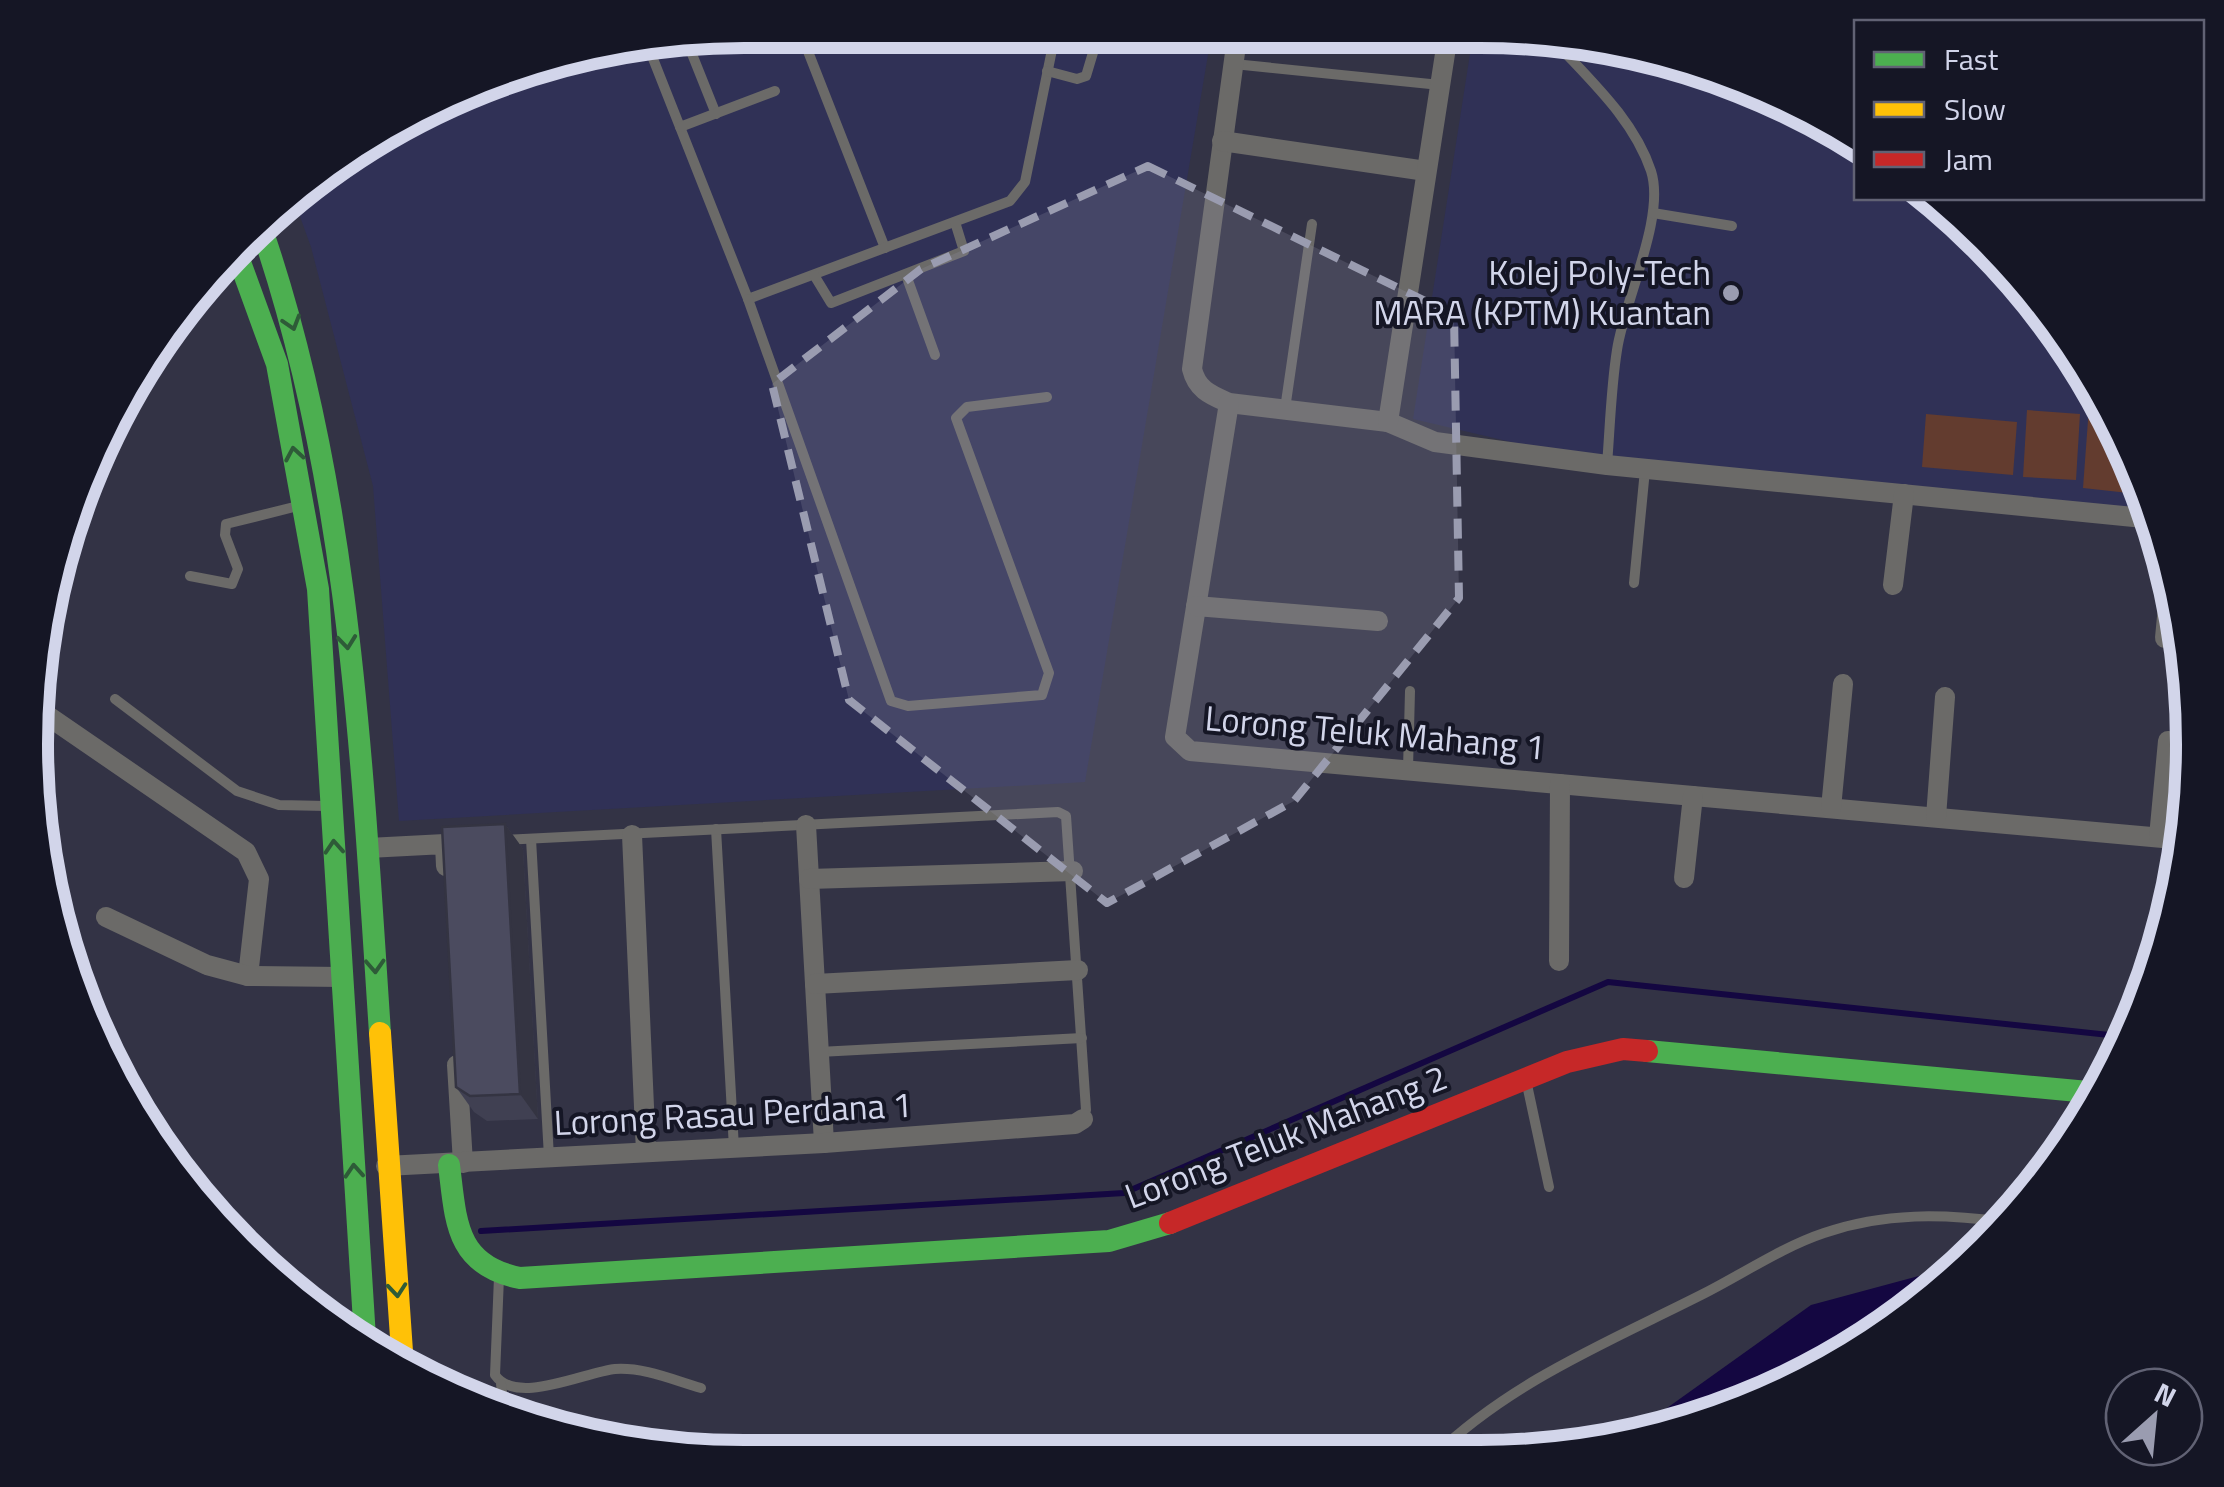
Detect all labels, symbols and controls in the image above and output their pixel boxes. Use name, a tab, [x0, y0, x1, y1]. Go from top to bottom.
legend	[1854, 20, 2204, 200]
text: Fast	[1944, 36, 1999, 82]
text: Slow	[1944, 86, 2006, 132]
text: Jam	[1944, 136, 1993, 182]
place label: Kolej Poly-Tech MARA (KPTM) Kuantan	[1373, 245, 1711, 339]
marker: Kolej Poly-Tech MARA (KPTM) Kuantan	[1720, 282, 1742, 304]
one-way arrow	[280, 313, 301, 330]
one-way arrow	[284, 446, 305, 463]
one-way arrow	[336, 635, 358, 651]
street label: Lorong Teluk Mahang 1	[1203, 690, 1547, 774]
one-way arrow	[324, 838, 345, 854]
one-way arrow	[364, 958, 385, 974]
street label: Lorong Teluk Mahang 2	[1117, 1050, 1455, 1222]
street label: Lorong Rasau Perdana 1	[552, 1077, 913, 1149]
one-way arrow	[344, 1163, 365, 1179]
one-way arrow	[385, 1283, 407, 1299]
north arrow	[2104, 1367, 2204, 1467]
text: N	[2147, 1371, 2184, 1418]

